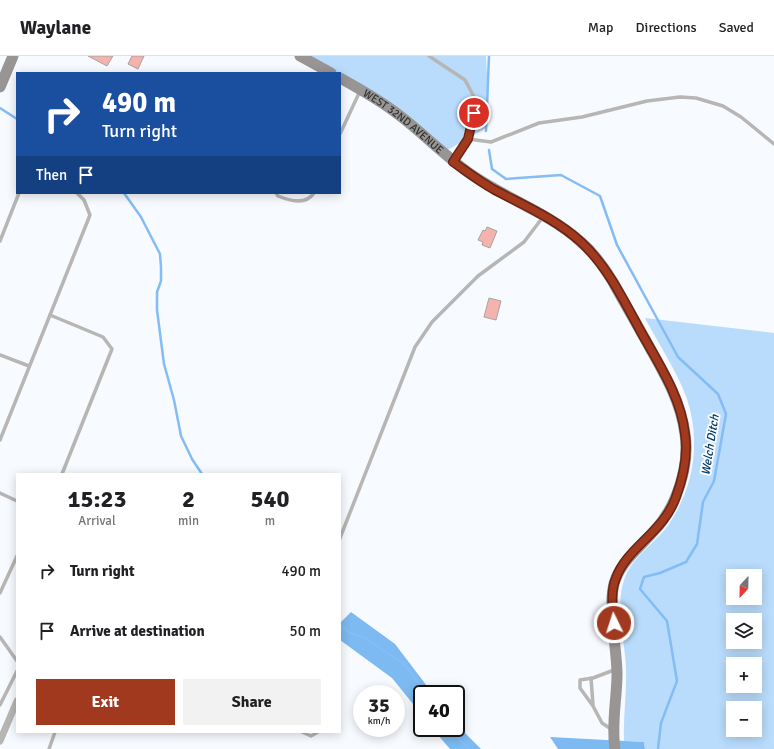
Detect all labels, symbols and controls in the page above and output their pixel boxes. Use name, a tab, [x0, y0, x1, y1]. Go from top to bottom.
text: Waylane	[20, 16, 91, 40]
text: Map	[588, 19, 614, 36]
text: Directions	[636, 19, 697, 36]
text: Saved	[719, 19, 754, 36]
text: 490 m	[102, 86, 176, 120]
street label: WEST 32ND AVENUE	[361, 87, 446, 157]
icon: right	[36, 88, 88, 140]
pin	[457, 96, 491, 130]
icon: arrive	[463, 102, 485, 124]
text: Turn right	[102, 120, 177, 142]
icon: arrive	[75, 164, 97, 186]
text: Then	[36, 166, 67, 184]
water label: Welch Ditch	[698, 413, 723, 476]
text: 15:23	[68, 484, 126, 514]
text: 2	[182, 484, 195, 514]
text: 540	[251, 484, 289, 514]
text: Arrival	[78, 513, 116, 529]
text: min	[178, 513, 199, 529]
text: m	[265, 513, 275, 529]
icon: right	[36, 560, 58, 582]
text: Turn right	[70, 562, 135, 580]
text: 490 m	[281, 562, 321, 580]
north arrow	[726, 569, 762, 605]
map controls	[726, 569, 762, 737]
position arrow	[593, 602, 635, 644]
button: layers	[726, 613, 762, 649]
icon: arrive	[36, 620, 58, 642]
text: Arrive at destination	[70, 622, 205, 640]
text: 50 m	[290, 622, 321, 640]
button: +	[726, 657, 762, 693]
button: Exit	[36, 679, 175, 725]
button: Share	[183, 679, 321, 725]
speed limit sign: 40	[413, 685, 465, 737]
text: 35	[368, 693, 390, 718]
button: −	[726, 701, 762, 737]
text: km/h	[368, 715, 390, 727]

